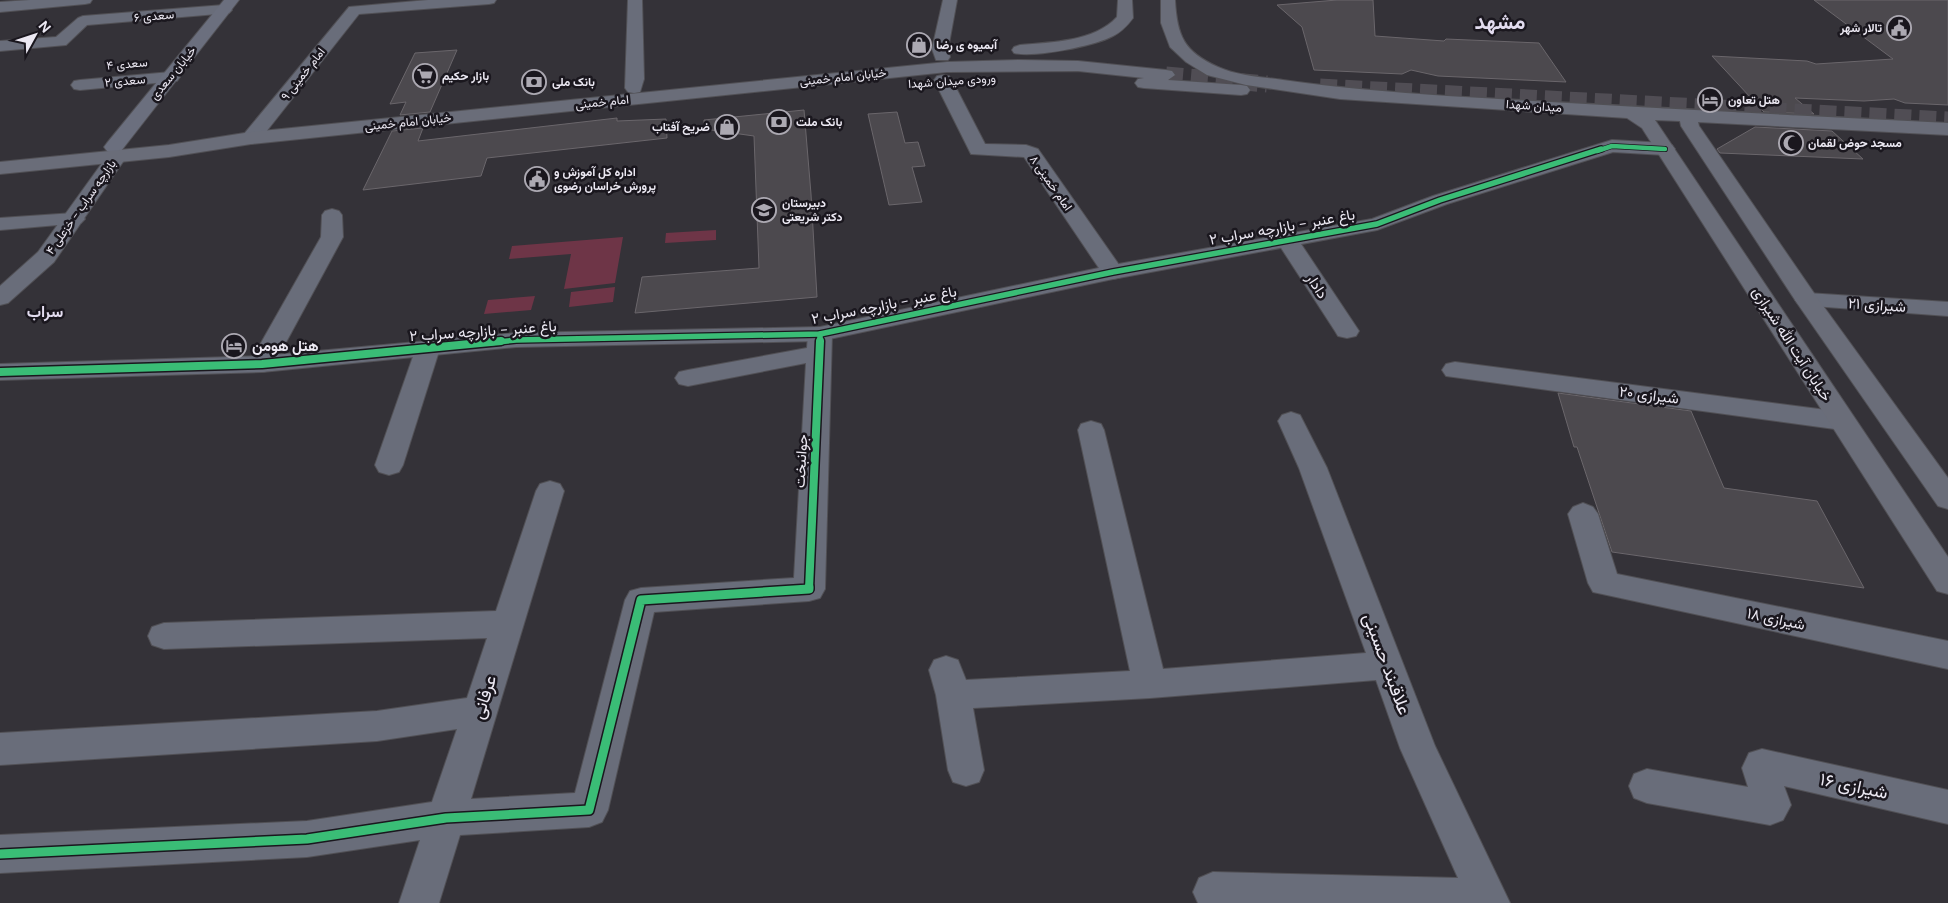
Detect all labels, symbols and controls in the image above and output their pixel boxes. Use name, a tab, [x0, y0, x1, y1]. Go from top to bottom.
street label: سعدی ۶	[133, 6, 175, 26]
district label: مشهد	[1475, 8, 1525, 36]
north arrow	[10, 10, 60, 60]
public building icon: تالار شهر	[1886, 15, 1912, 41]
text: N	[35, 17, 55, 36]
place label: تالار شهر	[1839, 20, 1882, 36]
shop icon: آبمیوه ی رضا	[906, 32, 932, 58]
place label: آبمیوه ی رضا	[936, 37, 998, 53]
street label: خیابان سعدی	[146, 43, 200, 103]
street label: امام خمینی ۹	[277, 44, 329, 104]
street label: سعدی ۴	[106, 54, 148, 74]
supermarket icon: بازار حکیم	[412, 63, 438, 89]
street label: خیابان امام خمینی	[799, 64, 887, 90]
place label: بازار حکیم	[442, 68, 489, 84]
bank icon: بانک ملی	[521, 69, 547, 95]
street label: ورودی میدان شهدا	[908, 70, 996, 92]
street label: سعدی ۲	[104, 71, 146, 91]
place label: بانک ملی	[552, 74, 595, 90]
hotel icon: هتل تعاون	[1697, 87, 1723, 113]
street label: امام خمینی	[574, 91, 630, 113]
place label: هتل تعاون	[1728, 92, 1780, 108]
street label: میدان شهدا	[1506, 96, 1562, 116]
street label: خیابان امام خمینی	[364, 109, 452, 135]
bank icon: بانک ملت	[766, 109, 792, 135]
shop icon: ضریح آفتاب	[714, 114, 740, 140]
place label: بانک ملت	[796, 114, 843, 130]
place label: ضریح آفتاب	[652, 119, 710, 135]
mosque icon: مسجد حوض لقمان	[1778, 130, 1804, 156]
place label: مسجد حوض لقمان	[1808, 135, 1902, 151]
street label: امام خمینی ۸	[1026, 152, 1076, 214]
street label: بازارچه سراب - خزعلی ۴	[42, 156, 120, 258]
place label: اداره کل آموزش و پرورش خراسان رضوی	[554, 164, 656, 194]
public building icon: اداره کل آموزش و پرورش خراسان رضوی	[524, 166, 550, 192]
place label: دبیرستان دکتر شریعتی	[782, 195, 842, 225]
school or university icon: دبیرستان دکتر شریعتی	[751, 197, 777, 223]
street label: باغ عنبر - بازارچه سراب ۲	[1208, 204, 1357, 251]
street label: دادار	[1301, 269, 1333, 303]
street label: باغ عنبر - بازارچه سراب ۲	[810, 281, 959, 330]
street label: خیابان آیت الله شیرازی	[1748, 283, 1836, 405]
street label: شیرازی ۲۱	[1847, 293, 1907, 317]
district label: سراب	[27, 301, 63, 322]
street label: باغ عنبر - بازارچه سراب ۲	[409, 316, 557, 347]
hotel icon: هتل هومن	[221, 333, 247, 359]
place label: هتل هومن	[252, 336, 319, 356]
street label: شیرازی ۲۰	[1618, 381, 1680, 409]
street label: جوانبخت	[790, 434, 812, 488]
street label: شیرازی ۱۸	[1745, 603, 1807, 635]
street label: علاقبند حسینی	[1357, 610, 1417, 718]
street label: عرفانی	[466, 672, 502, 722]
street label: شیرازی ۱۶	[1818, 767, 1890, 805]

